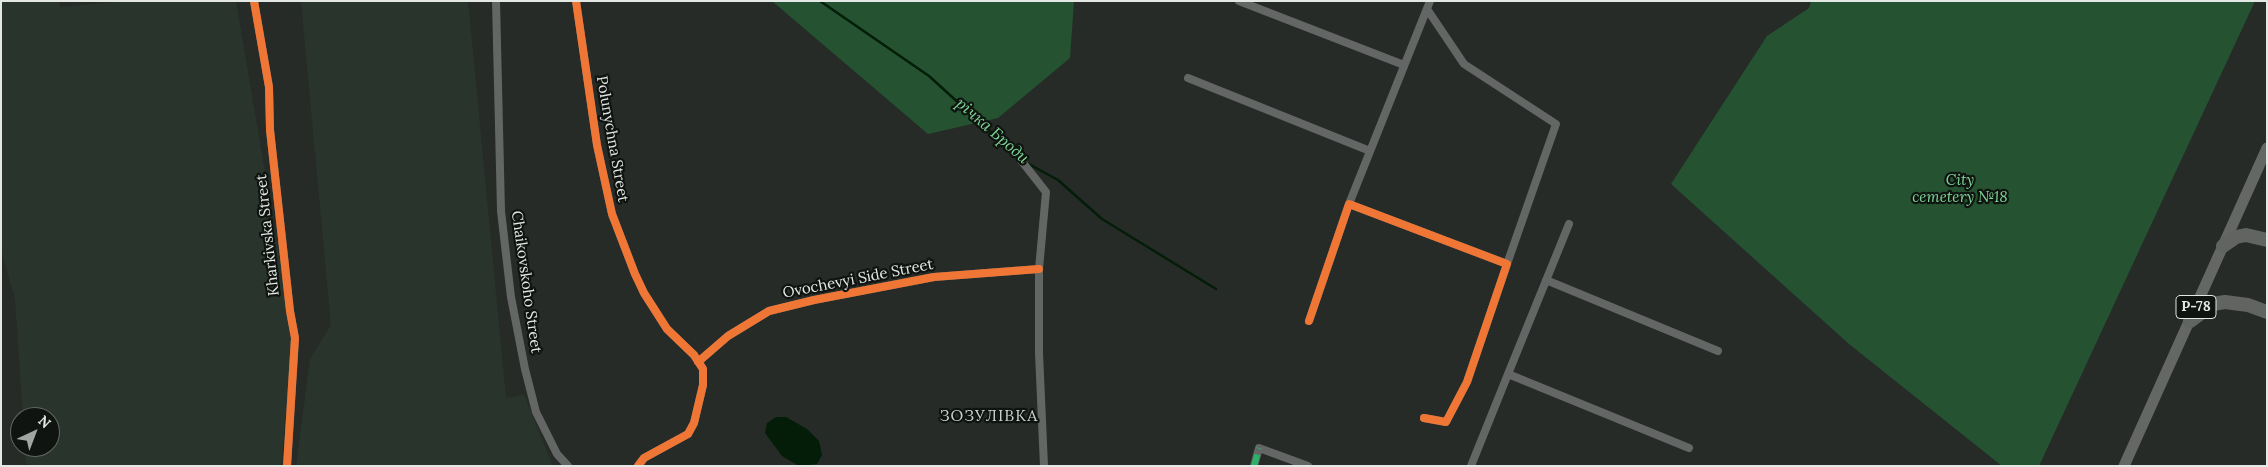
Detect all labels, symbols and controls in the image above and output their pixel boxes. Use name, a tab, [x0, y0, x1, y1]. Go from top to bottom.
street label: Polunychna Street	[592, 75, 632, 203]
water label: річка Броди	[952, 94, 1032, 168]
park label: City cemetery №18	[1912, 172, 2008, 207]
street label: Kharkivska Street	[253, 173, 283, 297]
street label: Chaikovskoho Street	[507, 210, 545, 354]
street label: Ovochevyi Side Street	[781, 256, 935, 302]
road number: Р-78	[2176, 296, 2216, 318]
district label: ЗОЗУЛІВКА	[939, 406, 1039, 426]
north arrow	[10, 407, 60, 457]
text: N	[34, 411, 55, 432]

